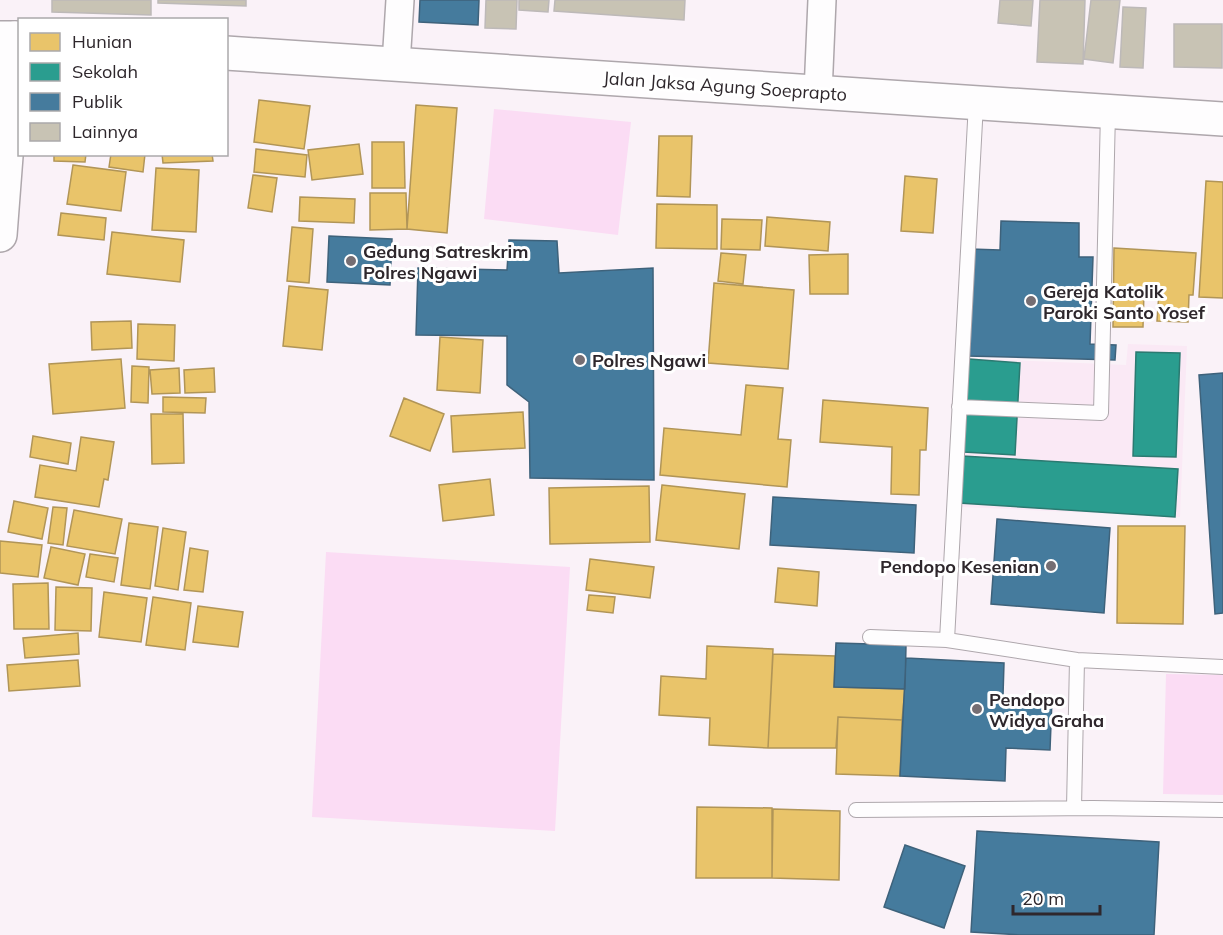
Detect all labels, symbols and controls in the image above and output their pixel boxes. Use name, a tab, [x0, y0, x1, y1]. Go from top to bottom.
legend	[18, 18, 228, 156]
text: Hunian	[72, 30, 132, 53]
text: Sekolah	[72, 60, 138, 83]
street label: Jalan Jaksa Agung Soeprapto	[602, 66, 848, 106]
text: Publik	[72, 90, 123, 113]
text: Lainnya	[72, 120, 138, 143]
place label: Gedung Satreskrim Polres Ngawi	[363, 240, 528, 284]
marker: Gedung Satreskrim Polres Ngawi	[344, 254, 358, 268]
place label: Gereja Katolik Paroki Santo Yosef	[1043, 280, 1205, 324]
marker: Gereja Katolik Paroki Santo Yosef	[1024, 294, 1038, 308]
place label: Polres Ngawi	[592, 349, 706, 372]
marker: Polres Ngawi	[573, 353, 587, 367]
place label: Pendopo Kesenian	[880, 555, 1039, 578]
marker: Pendopo Kesenian	[1044, 559, 1058, 573]
place label: Pendopo Widya Graha	[989, 688, 1104, 732]
marker: Pendopo Widya Graha	[970, 702, 984, 716]
scale bar	[1013, 878, 1100, 916]
text: 20 m	[1022, 887, 1064, 910]

